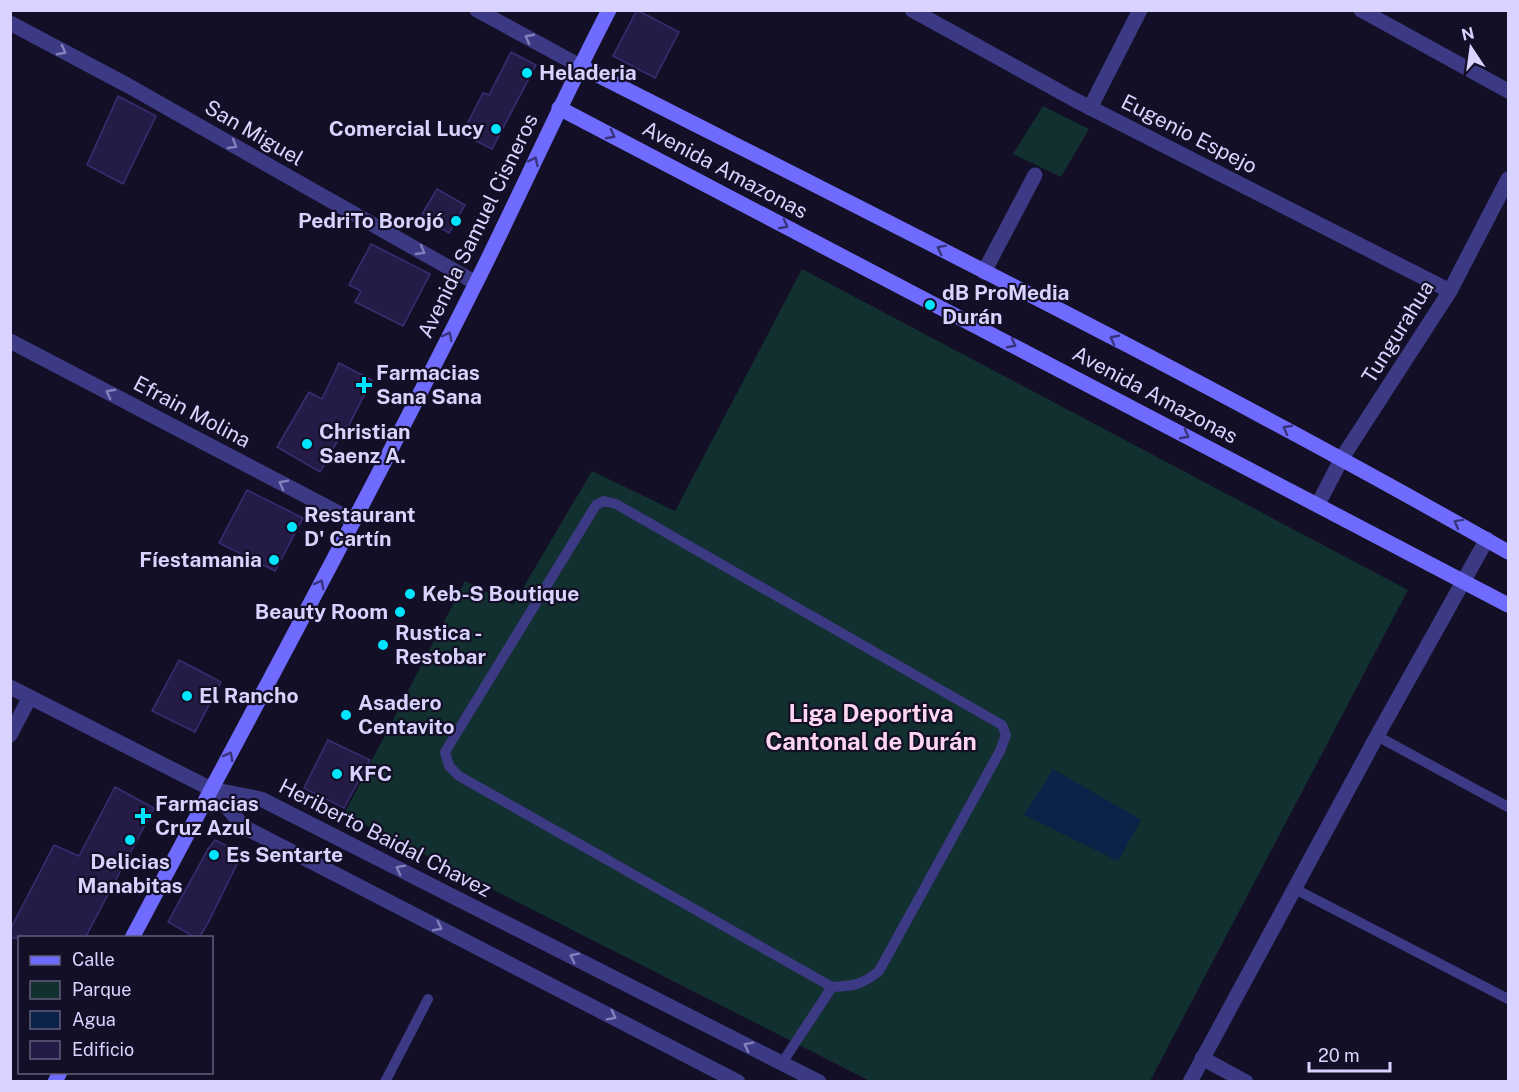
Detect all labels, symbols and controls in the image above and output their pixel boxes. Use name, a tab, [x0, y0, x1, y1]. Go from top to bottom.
north arrow	[1441, 18, 1501, 78]
text: N	[1460, 23, 1476, 45]
one-way arrow	[524, 34, 535, 45]
one-way arrow	[56, 43, 67, 55]
place label: Heladeria	[539, 60, 637, 85]
marker: Heladeria	[520, 66, 534, 80]
street label: Eugenio Espejo	[1117, 89, 1261, 179]
street label: San Miguel	[200, 94, 308, 171]
street label: Avenida Samuel Cisneros	[412, 109, 543, 342]
place label: Comercial Lucy	[329, 116, 484, 141]
street label: Avenida Amazonas	[638, 116, 812, 224]
marker: Comercial Lucy	[489, 122, 503, 136]
one-way arrow	[605, 127, 616, 139]
one-way arrow	[227, 138, 237, 149]
one-way arrow	[527, 157, 539, 168]
place label: PedriTo Borojó	[298, 208, 444, 233]
marker: PedriTo Borojó	[449, 214, 463, 228]
one-way arrow	[777, 218, 788, 229]
one-way arrow	[415, 244, 425, 256]
one-way arrow	[936, 245, 947, 257]
street label: Tungurahua	[1356, 276, 1439, 388]
place label: dB ProMedia Durán	[942, 280, 1069, 329]
marker: dB ProMedia Durán	[923, 298, 937, 312]
one-way arrow	[441, 331, 453, 342]
one-way arrow	[1109, 335, 1120, 346]
one-way arrow	[1006, 337, 1017, 349]
street label: Avenida Amazonas	[1068, 341, 1242, 449]
place label: Farmacias Sana Sana	[376, 360, 482, 409]
street label: Efrain Molina	[129, 370, 255, 453]
marker: Farmacias Sana Sana	[357, 378, 371, 392]
one-way arrow	[106, 389, 117, 400]
place label: Christian Saenz A.	[319, 419, 411, 468]
one-way arrow	[1282, 425, 1293, 436]
one-way arrow	[1179, 428, 1189, 439]
marker: Christian Saenz A.	[300, 437, 314, 451]
one-way arrow	[279, 480, 289, 491]
place label: Restaurant D' Cartín	[304, 502, 416, 551]
one-way arrow	[1453, 519, 1464, 530]
marker: Restaurant D' Cartín	[285, 520, 299, 534]
place label: Fíestamania	[139, 547, 262, 572]
marker: Fíestamania	[267, 553, 281, 567]
one-way arrow	[313, 580, 324, 590]
place label: Keb-S Boutique	[422, 581, 579, 606]
marker: Keb-S Boutique	[403, 587, 417, 601]
place label: Beauty Room	[255, 599, 388, 624]
marker: Beauty Room	[393, 605, 407, 619]
place label: Rustica - Restobar	[395, 620, 486, 669]
marker: Rustica - Restobar	[376, 638, 390, 652]
place label: El Rancho	[199, 683, 299, 708]
marker: El Rancho	[180, 689, 194, 703]
place label: Asadero Centavito	[358, 690, 455, 739]
district label: Liga Deportiva Cantonal de Durán	[765, 699, 977, 755]
marker: Asadero Centavito	[339, 708, 353, 722]
one-way arrow	[222, 752, 233, 762]
place label: KFC	[349, 761, 392, 786]
marker: KFC	[330, 767, 344, 781]
street label: Heriberto Baidal Chavez	[275, 773, 496, 902]
place label: Farmacias Cruz Azul	[155, 791, 259, 840]
marker: Farmacias Cruz Azul	[136, 809, 150, 823]
marker: Delicias Manabitas	[123, 833, 137, 847]
place label: Es Sentarte	[226, 842, 343, 867]
marker: Es Sentarte	[207, 848, 221, 862]
place label: Delicias Manabitas	[77, 849, 183, 898]
one-way arrow	[396, 865, 406, 876]
one-way arrow	[432, 920, 443, 931]
legend	[18, 936, 213, 1074]
text: Calle	[72, 949, 115, 970]
one-way arrow	[569, 953, 580, 964]
text: Parque	[72, 979, 132, 1000]
text: Agua	[72, 1009, 116, 1030]
one-way arrow	[605, 1009, 616, 1021]
scale bar	[1309, 1035, 1390, 1073]
text: Edificio	[72, 1039, 134, 1060]
one-way arrow	[743, 1041, 754, 1053]
text: 20 m	[1318, 1045, 1360, 1066]

